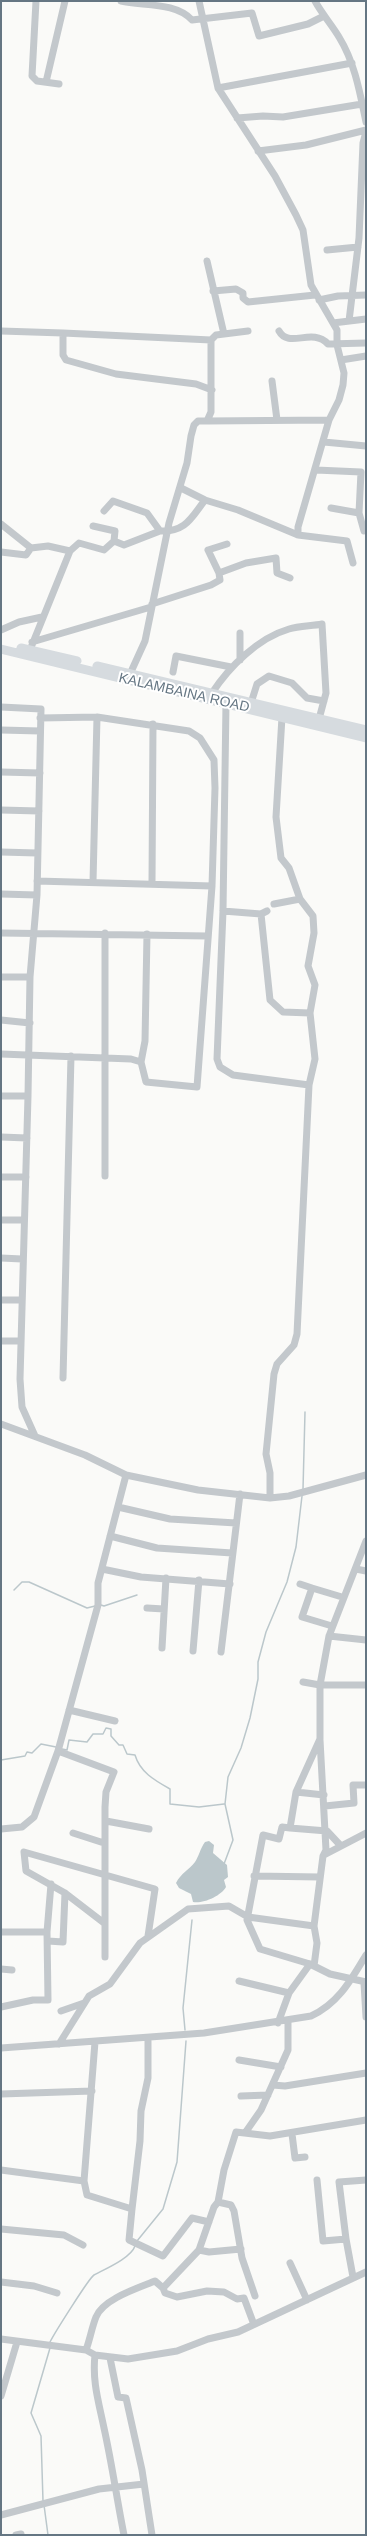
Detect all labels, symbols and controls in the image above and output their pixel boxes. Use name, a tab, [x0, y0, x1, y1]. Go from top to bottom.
street label: KALAMBAINA ROAD	[117, 670, 251, 716]

